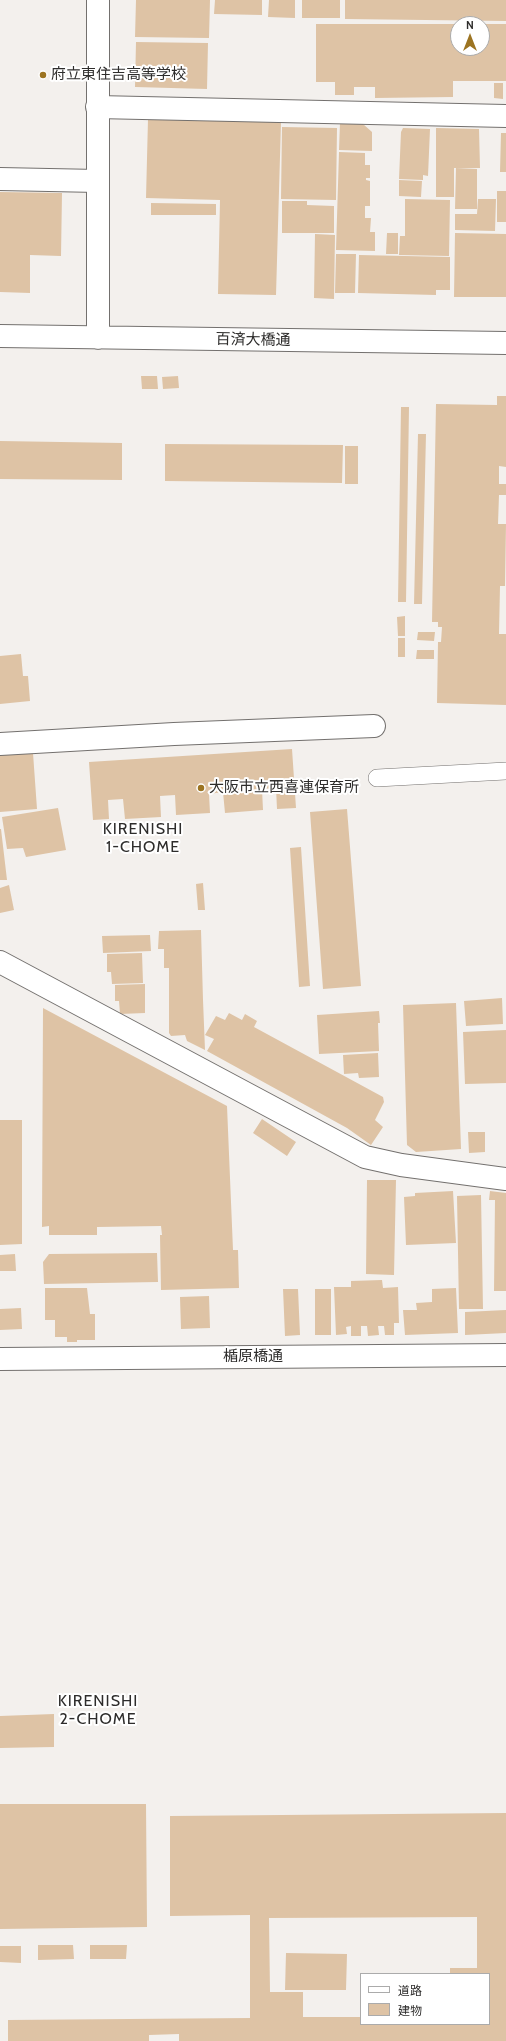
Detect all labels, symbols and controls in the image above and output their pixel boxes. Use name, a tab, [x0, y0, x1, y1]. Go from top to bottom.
north arrow	[450, 16, 490, 56]
text: N	[466, 18, 474, 32]
place label: 府立東住吉高等学校	[51, 66, 186, 84]
marker: 府立東住吉高等学校	[38, 70, 48, 80]
street label: 百済大橋通	[215, 330, 291, 350]
place label: 大阪市立西喜連保育所	[209, 779, 359, 797]
marker: 大阪市立西喜連保育所	[196, 783, 206, 793]
district label: KIRENISHI 1-CHOME	[103, 819, 183, 857]
street label: 楯原橋通	[223, 1348, 283, 1366]
district label: KIRENISHI 2-CHOME	[58, 1691, 138, 1729]
legend	[360, 1973, 490, 2025]
text: 道路	[398, 1983, 422, 1998]
text: 建物	[398, 2003, 422, 2018]

